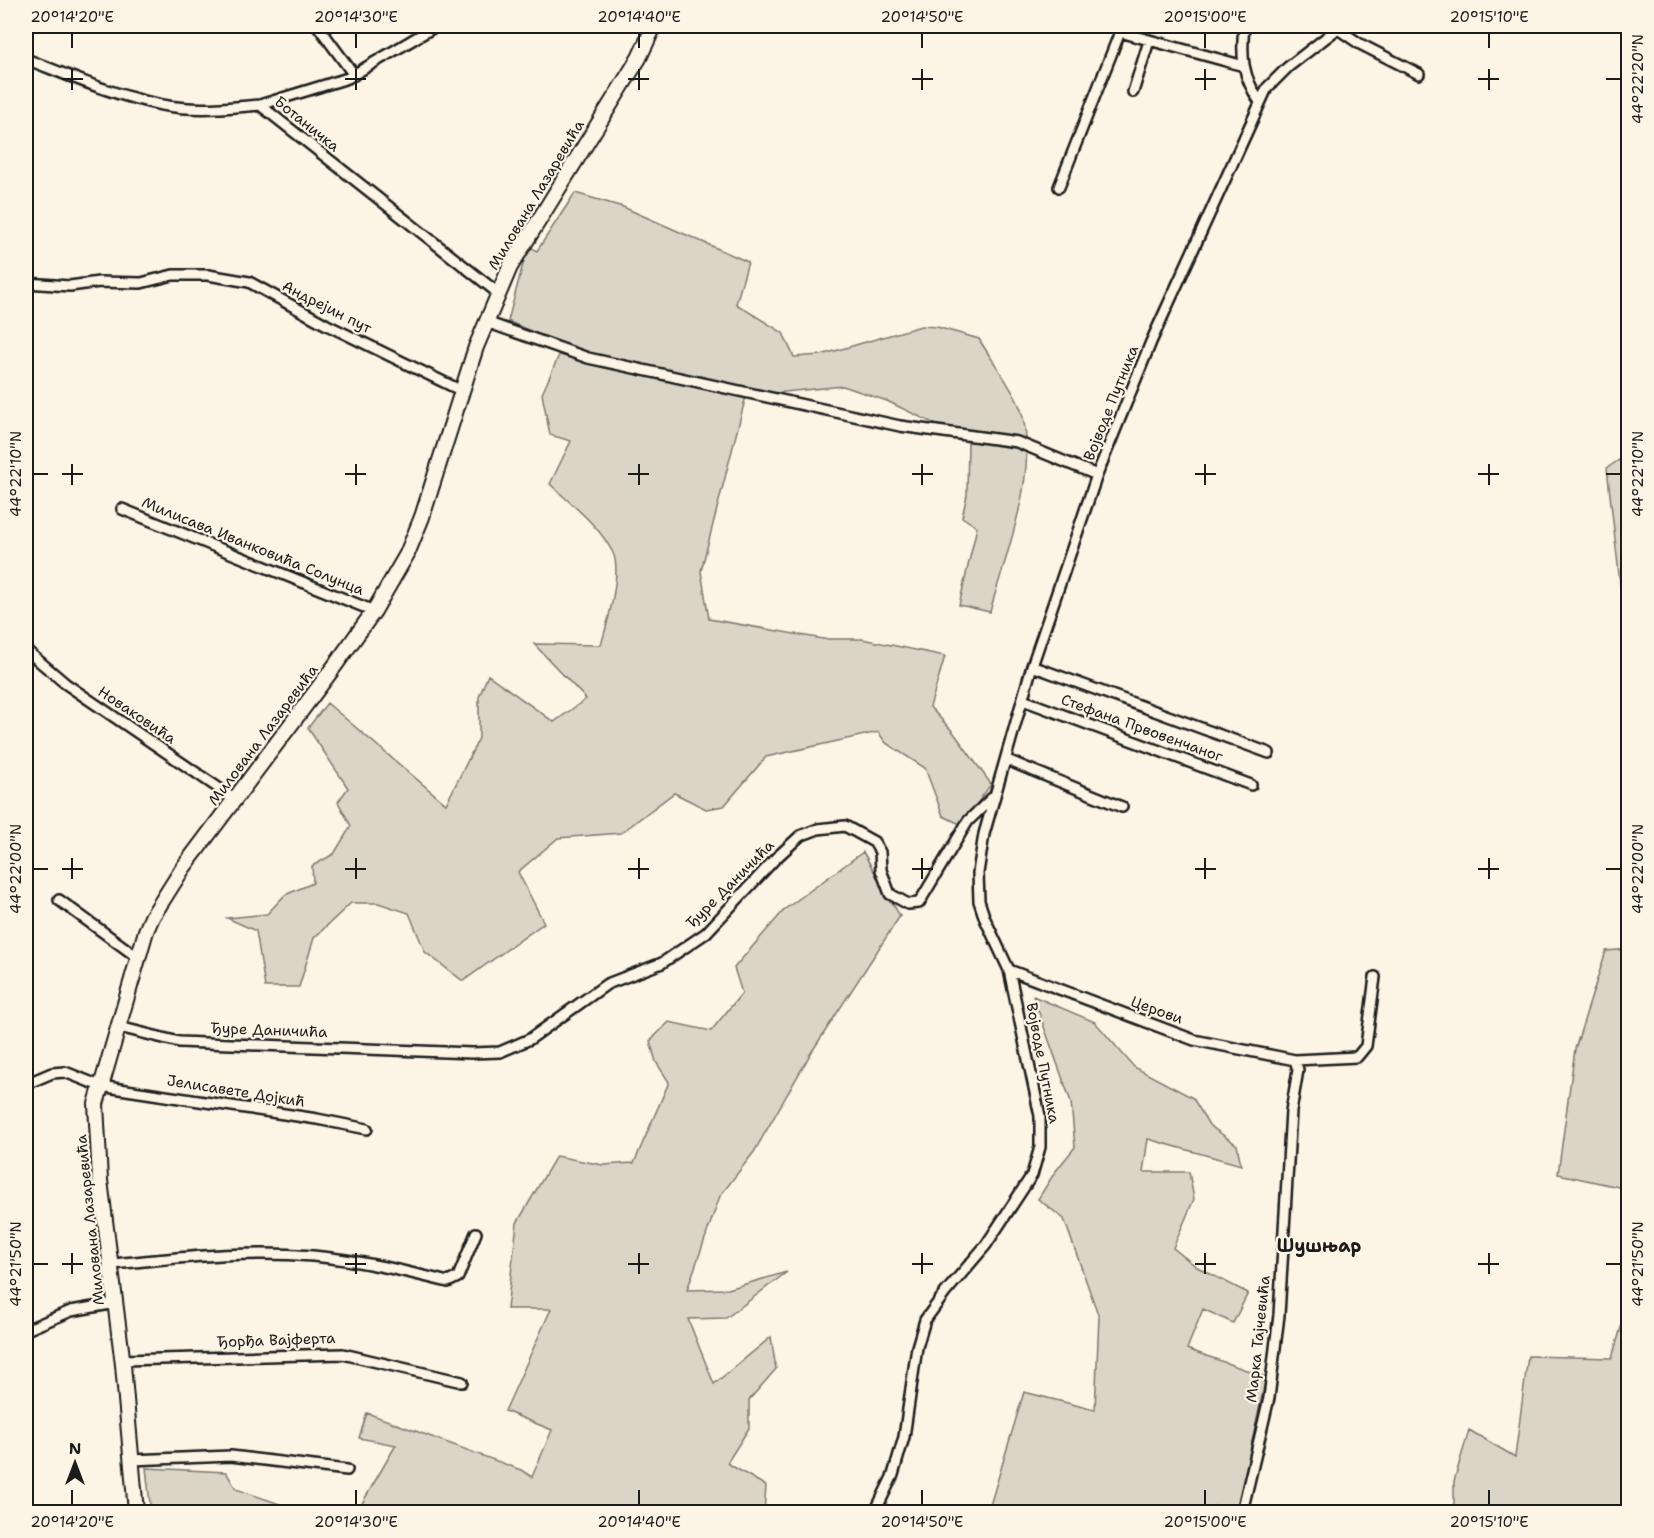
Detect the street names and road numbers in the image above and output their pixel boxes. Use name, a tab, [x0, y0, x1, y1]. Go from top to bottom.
street label: Ботаничка	[270, 92, 344, 157]
street label: Милована Лазаревића	[483, 116, 589, 274]
street label: Андрејин пут	[279, 276, 376, 338]
street label: Војводе Путника	[1079, 342, 1144, 464]
street label: Милисава Иванковића Солунца	[139, 492, 368, 600]
street label: Милована Лазаревића	[203, 660, 323, 809]
street label: Новаковића	[94, 681, 181, 749]
street label: Стефана Првовенчаног	[1058, 689, 1226, 767]
street label: Ђуре Даничића	[682, 835, 779, 932]
street label: Церови	[1128, 991, 1186, 1029]
street label: Војводе Путника	[1021, 1001, 1065, 1126]
street label: Ђуре Даничића	[210, 1018, 329, 1042]
street label: Јелисавете Дојкић	[165, 1070, 307, 1112]
street label: Милована Лазаревића	[71, 1133, 109, 1306]
street label: Марка Тајчевића	[1241, 1274, 1275, 1404]
street label: Ђорђа Вајферта	[216, 1328, 336, 1352]

